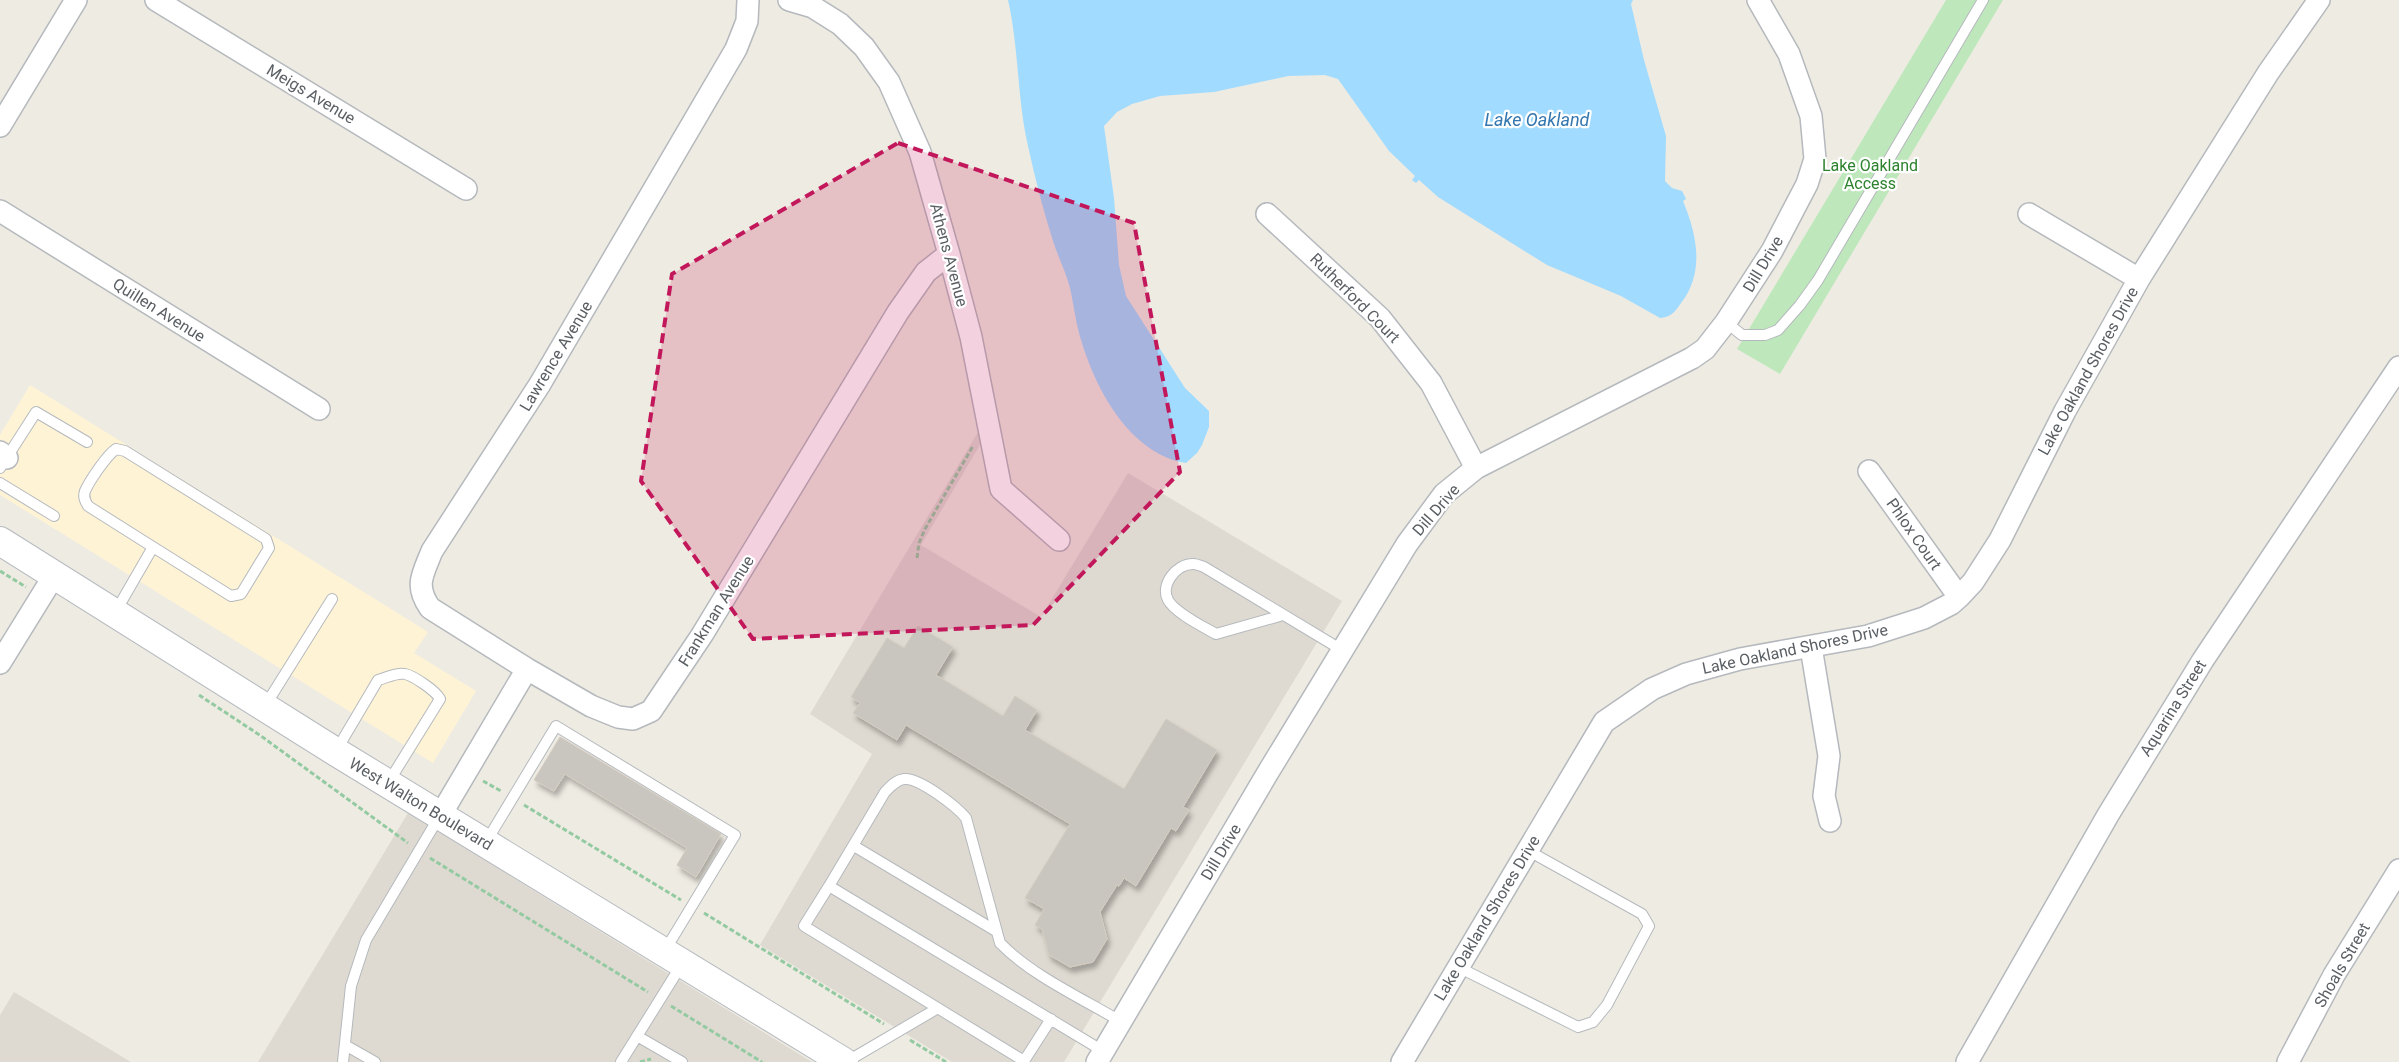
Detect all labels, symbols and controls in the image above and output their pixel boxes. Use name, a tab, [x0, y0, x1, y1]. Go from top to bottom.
street label: Meigs Avenue	[263, 60, 359, 128]
water label: Lake Oakland	[1485, 109, 1591, 130]
park label: Lake Oakland Access	[1822, 156, 1918, 193]
street label: Athens Avenue	[926, 201, 972, 309]
street label: Dill Drive	[1739, 232, 1787, 296]
street label: Rutherford Court	[1306, 249, 1404, 347]
street label: Quillen Avenue	[109, 274, 209, 346]
street label: Lake Oakland Shores Drive	[2034, 284, 2142, 458]
street label: Lawrence Avenue	[516, 297, 596, 415]
street label: Dill Drive	[1408, 480, 1464, 540]
street label: Phlox Court	[1882, 495, 1946, 573]
street label: Frankman Avenue	[674, 552, 758, 670]
street label: Lake Oakland Shores Drive	[1700, 620, 1890, 678]
street label: Aquarina Street	[2136, 656, 2210, 760]
street label: West Walton Boulevard	[346, 754, 496, 854]
street label: Dill Drive	[1197, 820, 1245, 884]
street label: Lake Oakland Shores Drive	[1430, 832, 1544, 1004]
street label: Shoals Street	[2310, 919, 2374, 1011]

